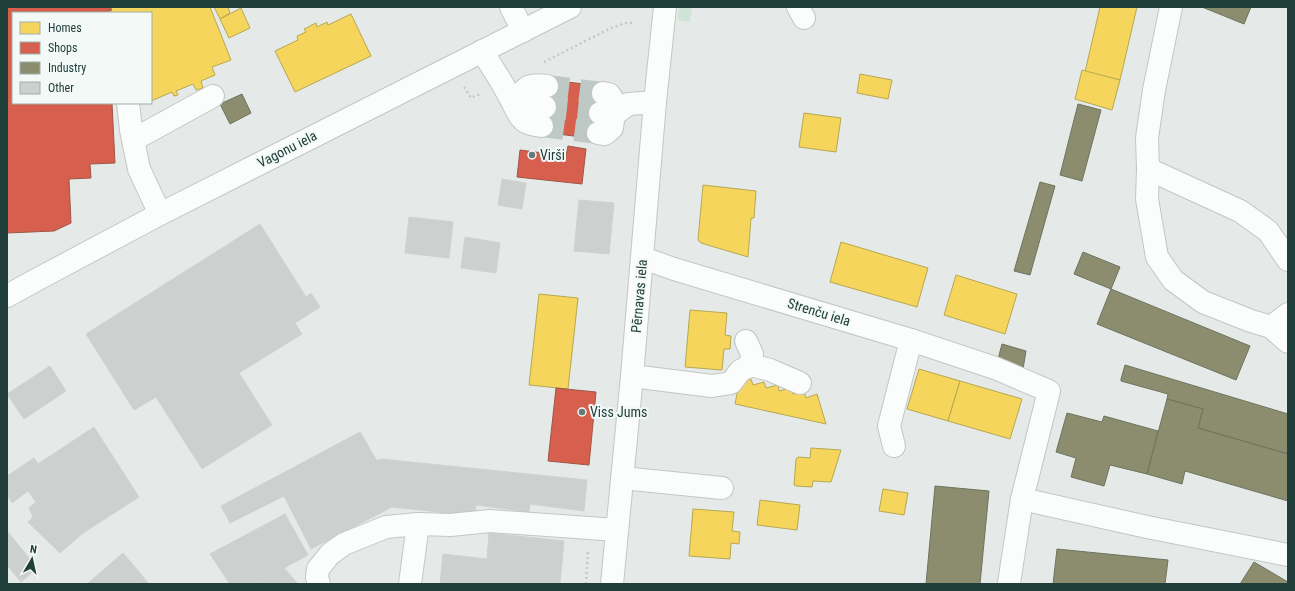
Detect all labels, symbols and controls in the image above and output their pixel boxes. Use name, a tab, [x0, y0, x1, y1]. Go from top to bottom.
legend	[12, 12, 152, 104]
text: Homes	[48, 21, 82, 35]
text: Shops	[48, 41, 77, 55]
text: Industry	[48, 61, 86, 75]
text: Other	[48, 81, 74, 95]
street label: Vagonu iela	[255, 127, 319, 171]
place label: Virši	[540, 147, 565, 163]
marker: Virši	[527, 150, 537, 160]
street label: Pērnavas iela	[628, 259, 650, 333]
street label: Strenču iela	[786, 295, 852, 329]
place label: Viss Jums	[590, 404, 648, 420]
marker: Viss Jums	[577, 407, 587, 417]
north arrow	[12, 539, 52, 579]
text: N	[29, 543, 38, 557]

